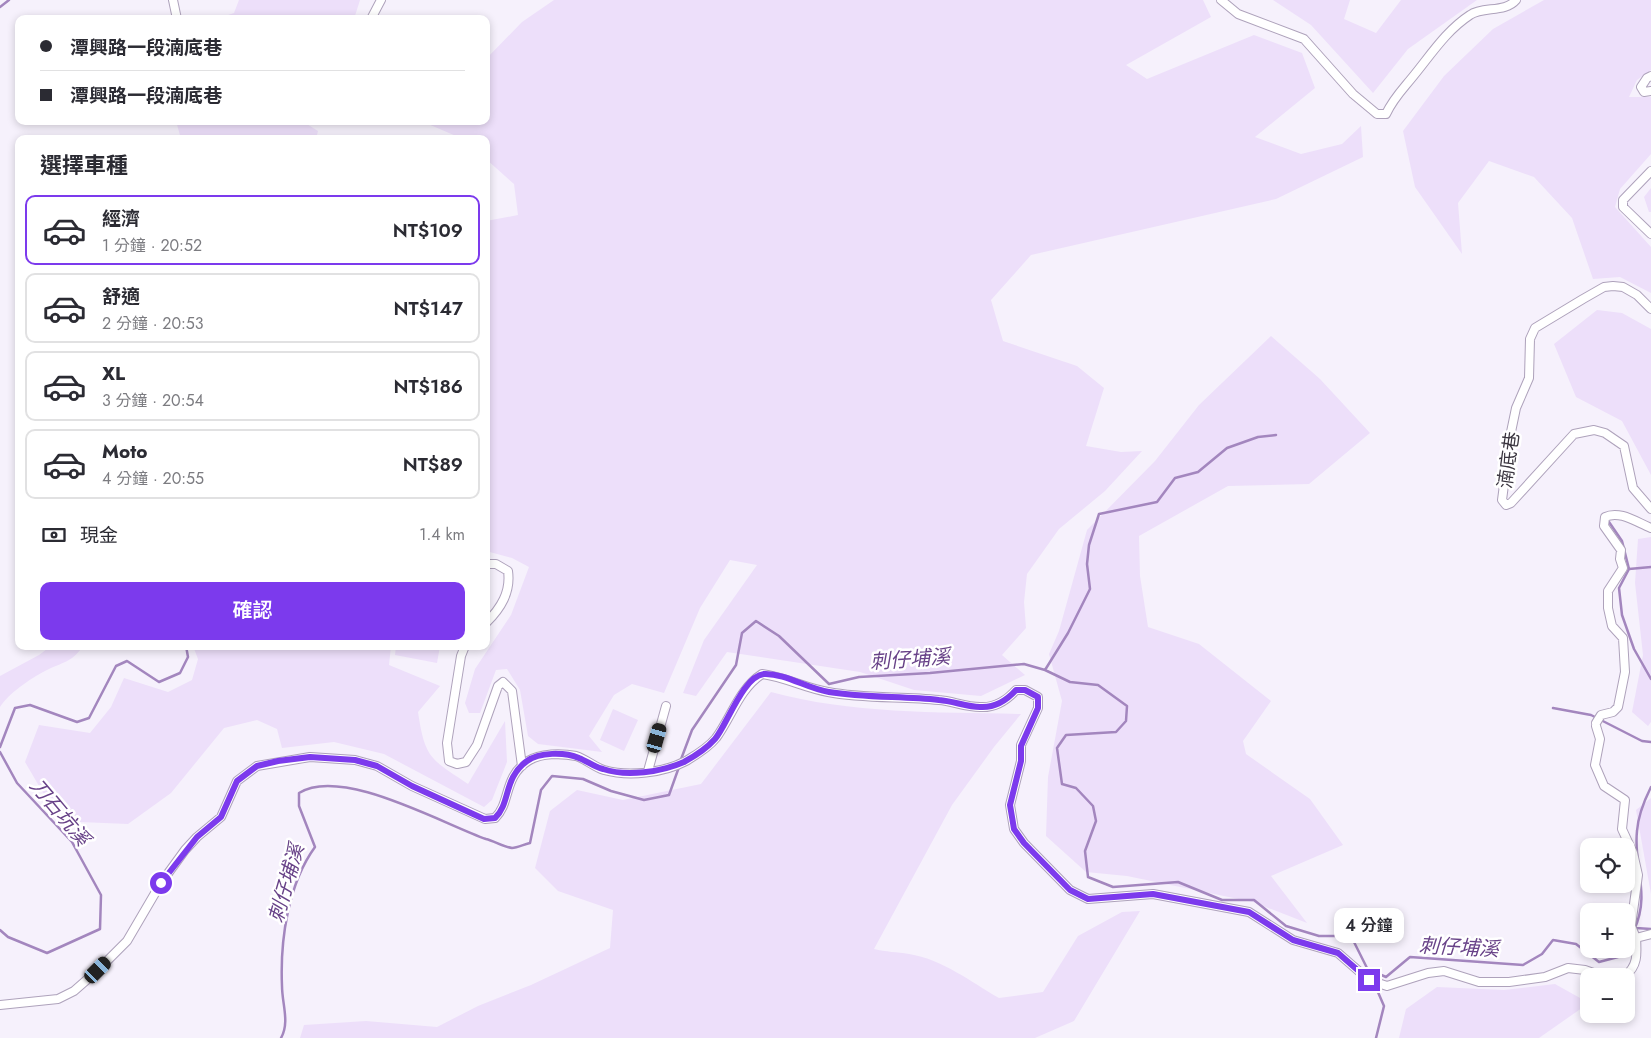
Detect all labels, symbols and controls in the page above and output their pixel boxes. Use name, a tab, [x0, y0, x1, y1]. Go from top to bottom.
text: 潭興路一段湳底巷	[70, 34, 222, 61]
text: 潭興路一段湳底巷	[70, 82, 222, 109]
text: 選擇車種	[40, 149, 128, 181]
text: 經濟	[102, 205, 140, 232]
icon: car	[42, 208, 87, 253]
text: NT$109	[393, 217, 463, 244]
text: 1 分鐘 · 20:52	[102, 234, 202, 257]
text: 舒適	[102, 283, 140, 310]
icon: car	[42, 286, 87, 331]
text: NT$147	[393, 295, 463, 322]
text: 2 分鐘 · 20:53	[102, 312, 204, 335]
text: XL	[102, 360, 125, 387]
icon: car	[42, 364, 87, 409]
text: NT$186	[393, 373, 463, 400]
text: 3 分鐘 · 20:54	[102, 389, 204, 412]
street label: 湳底巷	[1491, 430, 1526, 490]
text: Moto	[102, 438, 147, 465]
icon: car	[42, 442, 87, 487]
text: NT$89	[403, 451, 463, 478]
text: 4 分鐘 · 20:55	[102, 467, 204, 490]
icon: cash	[40, 521, 68, 549]
text: 現金	[80, 522, 118, 549]
text: 1.4 km	[419, 523, 465, 546]
button: 確認	[40, 582, 465, 640]
water label: 刺仔埔溪	[869, 642, 954, 677]
car	[645, 722, 668, 754]
water label: 刀石坑溪	[23, 772, 98, 855]
water label: 刺仔埔溪	[262, 838, 312, 926]
map controls	[1580, 838, 1635, 1023]
button: locate	[1580, 838, 1635, 893]
route start	[150, 872, 172, 894]
button: +	[1580, 903, 1635, 958]
callout: 4 分鐘	[1334, 908, 1404, 942]
text: 4 分鐘	[1345, 914, 1393, 937]
water label: 刺仔埔溪	[1418, 931, 1503, 964]
car	[82, 954, 113, 986]
button: −	[1580, 968, 1635, 1023]
route end	[1358, 969, 1380, 991]

